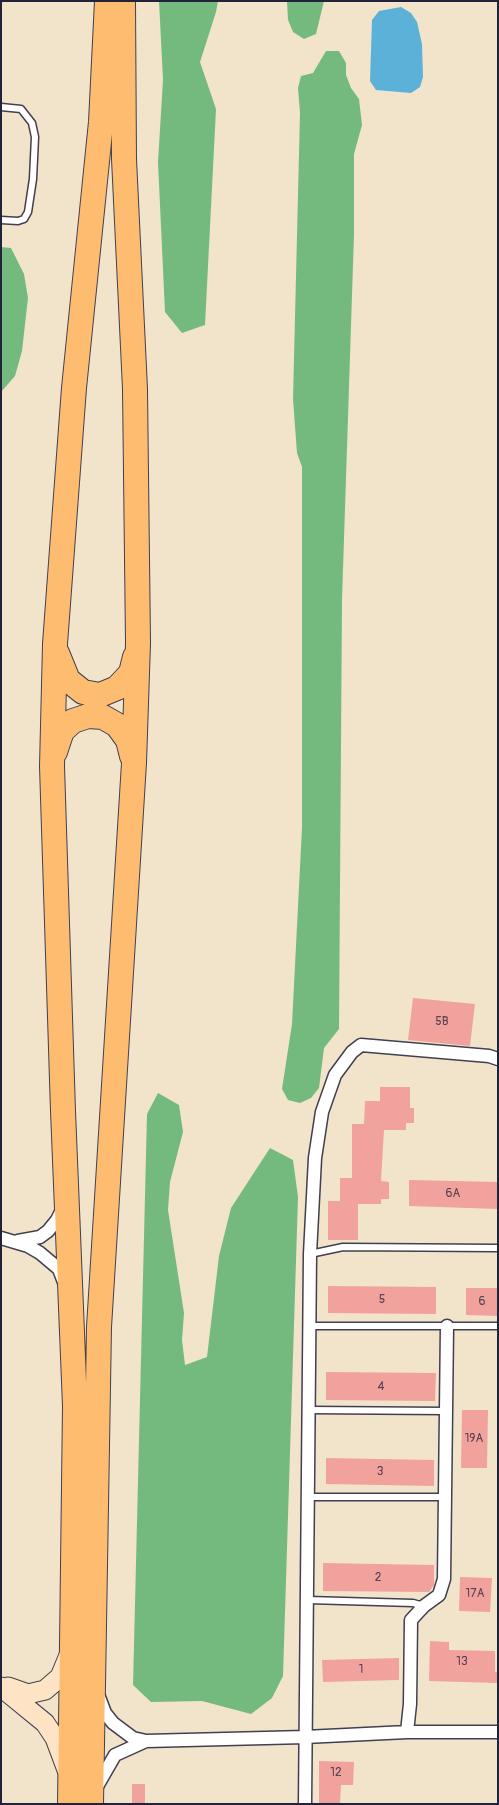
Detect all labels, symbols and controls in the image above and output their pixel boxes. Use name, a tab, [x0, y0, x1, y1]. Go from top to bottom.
house number: 5В	[435, 1015, 449, 1029]
house number: 6А	[446, 1187, 460, 1201]
house number: 5	[379, 1293, 385, 1307]
house number: 6	[479, 1295, 485, 1309]
house number: 4	[378, 1380, 384, 1394]
house number: 19А	[465, 1432, 483, 1446]
house number: 3	[377, 1465, 383, 1479]
house number: 2	[375, 1571, 381, 1585]
house number: 17А	[466, 1587, 484, 1601]
house number: 13	[456, 1655, 468, 1669]
house number: 1	[359, 1663, 363, 1677]
house number: 12	[330, 1766, 342, 1780]

